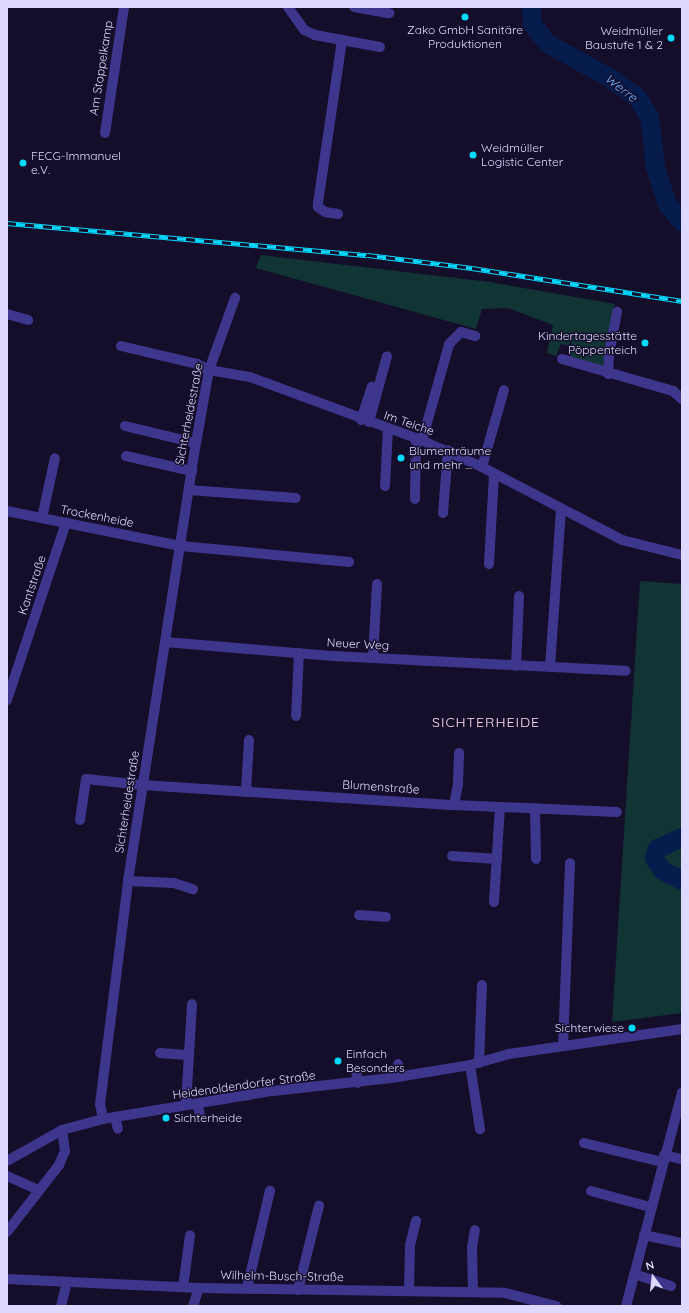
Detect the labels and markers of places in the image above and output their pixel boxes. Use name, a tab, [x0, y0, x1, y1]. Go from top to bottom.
marker: Zako GmbH Sanitäre Produktionen	[460, 12, 470, 22]
place label: Zako GmbH Sanitäre Produktionen	[407, 23, 523, 51]
place label: Weidmüller Baustufe 1 & 2	[585, 24, 663, 52]
marker: Weidmüller Baustufe 1 & 2	[666, 33, 676, 43]
place label: Weidmüller Logistic Center	[481, 141, 563, 169]
place label: FECG-Immanuel e.V.	[31, 149, 121, 177]
marker: Weidmüller Logistic Center	[468, 150, 478, 160]
marker: FECG-Immanuel e.V.	[18, 158, 28, 168]
place label: Kindertagesstätte Pöppenteich	[538, 329, 637, 357]
marker: Kindertagesstätte Pöppenteich	[640, 338, 650, 348]
place label: Blumenträume und mehr ...	[409, 444, 491, 472]
marker: Blumenträume und mehr ...	[396, 453, 406, 463]
place label: Sichterwiese	[555, 1021, 624, 1035]
marker: Sichterwiese	[627, 1023, 637, 1033]
place label: Einfach Besonders	[346, 1047, 405, 1075]
marker: Einfach Besonders	[333, 1056, 343, 1066]
place label: Sichterheide	[174, 1111, 242, 1125]
marker: Sichterheide	[161, 1113, 171, 1123]

